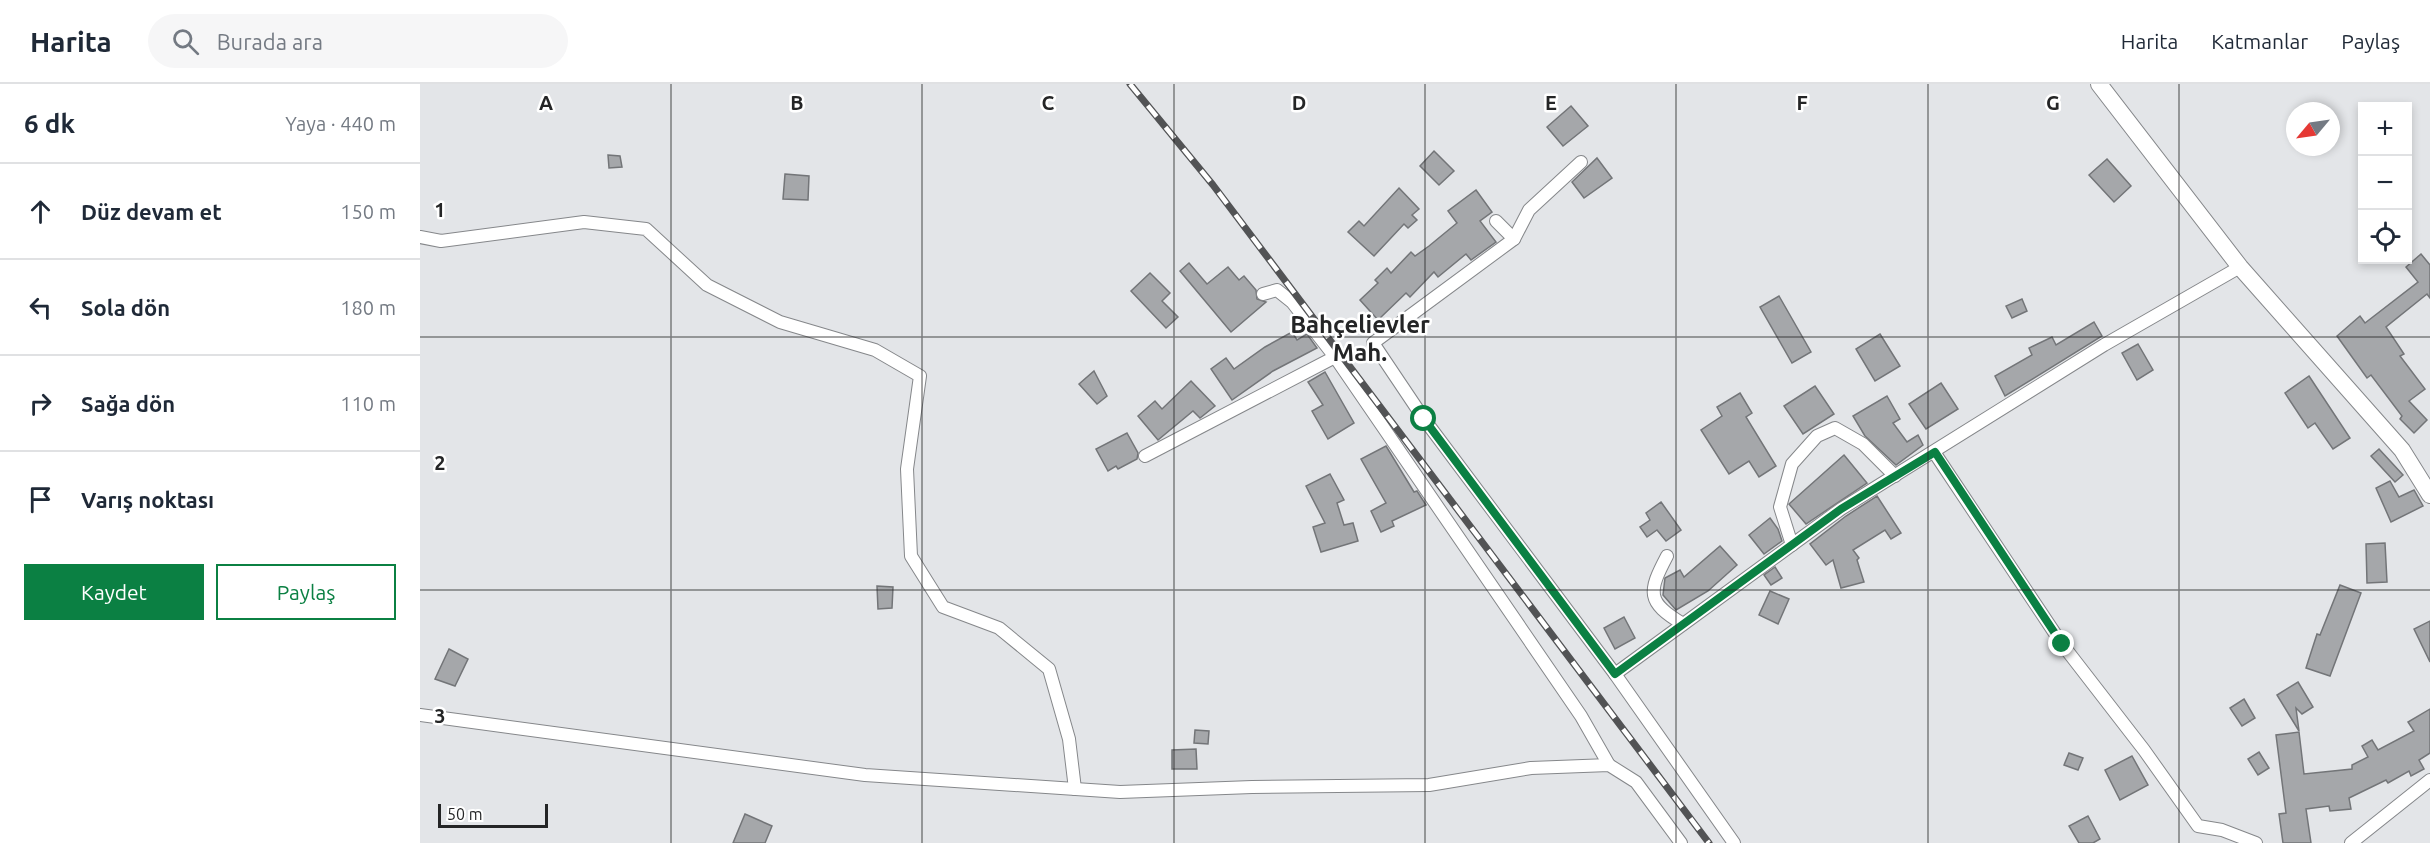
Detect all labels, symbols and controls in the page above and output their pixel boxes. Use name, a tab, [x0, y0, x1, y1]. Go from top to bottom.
search box	[148, 14, 568, 68]
icon: search	[169, 25, 202, 58]
text: Harita	[30, 26, 112, 57]
text: Burada ara	[217, 29, 323, 54]
text: Harita	[2121, 29, 2178, 53]
text: Katmanlar	[2211, 29, 2308, 53]
text: Paylaş	[2341, 29, 2400, 53]
text: A	[539, 91, 553, 114]
text: B	[790, 91, 804, 114]
text: C	[1042, 91, 1055, 114]
text: D	[1292, 91, 1306, 114]
text: E	[1545, 91, 1557, 114]
text: F	[1796, 91, 1808, 114]
text: G	[2046, 91, 2060, 114]
north arrow	[2286, 102, 2340, 156]
map controls	[2358, 102, 2412, 264]
button: +	[2358, 102, 2412, 156]
text: 6 dk	[24, 109, 75, 138]
text: Yaya · 440 m	[285, 112, 396, 135]
button: −	[2358, 156, 2412, 210]
icon: ahead	[24, 195, 57, 228]
text: 1	[434, 198, 446, 221]
text: Düz devam et	[81, 199, 222, 224]
text: 150 m	[340, 200, 396, 223]
button: locate	[2358, 210, 2412, 264]
icon: left	[24, 291, 57, 324]
text: Sola dön	[81, 295, 170, 320]
text: 180 m	[340, 296, 396, 319]
district label: Bahçelievler Mah.	[1290, 311, 1430, 366]
icon: right	[24, 387, 57, 420]
text: Sağa dön	[81, 391, 175, 416]
text: 110 m	[340, 392, 396, 415]
route start	[1410, 405, 1436, 431]
text: 2	[434, 451, 446, 474]
icon: arrive	[24, 483, 57, 516]
text: Varış noktası	[81, 487, 214, 512]
button: Kaydet	[24, 564, 204, 620]
button: Paylaş	[216, 564, 396, 620]
route end	[2048, 630, 2074, 656]
text: 3	[434, 704, 446, 727]
scale bar	[438, 801, 548, 828]
text: 50 m	[447, 805, 483, 823]

